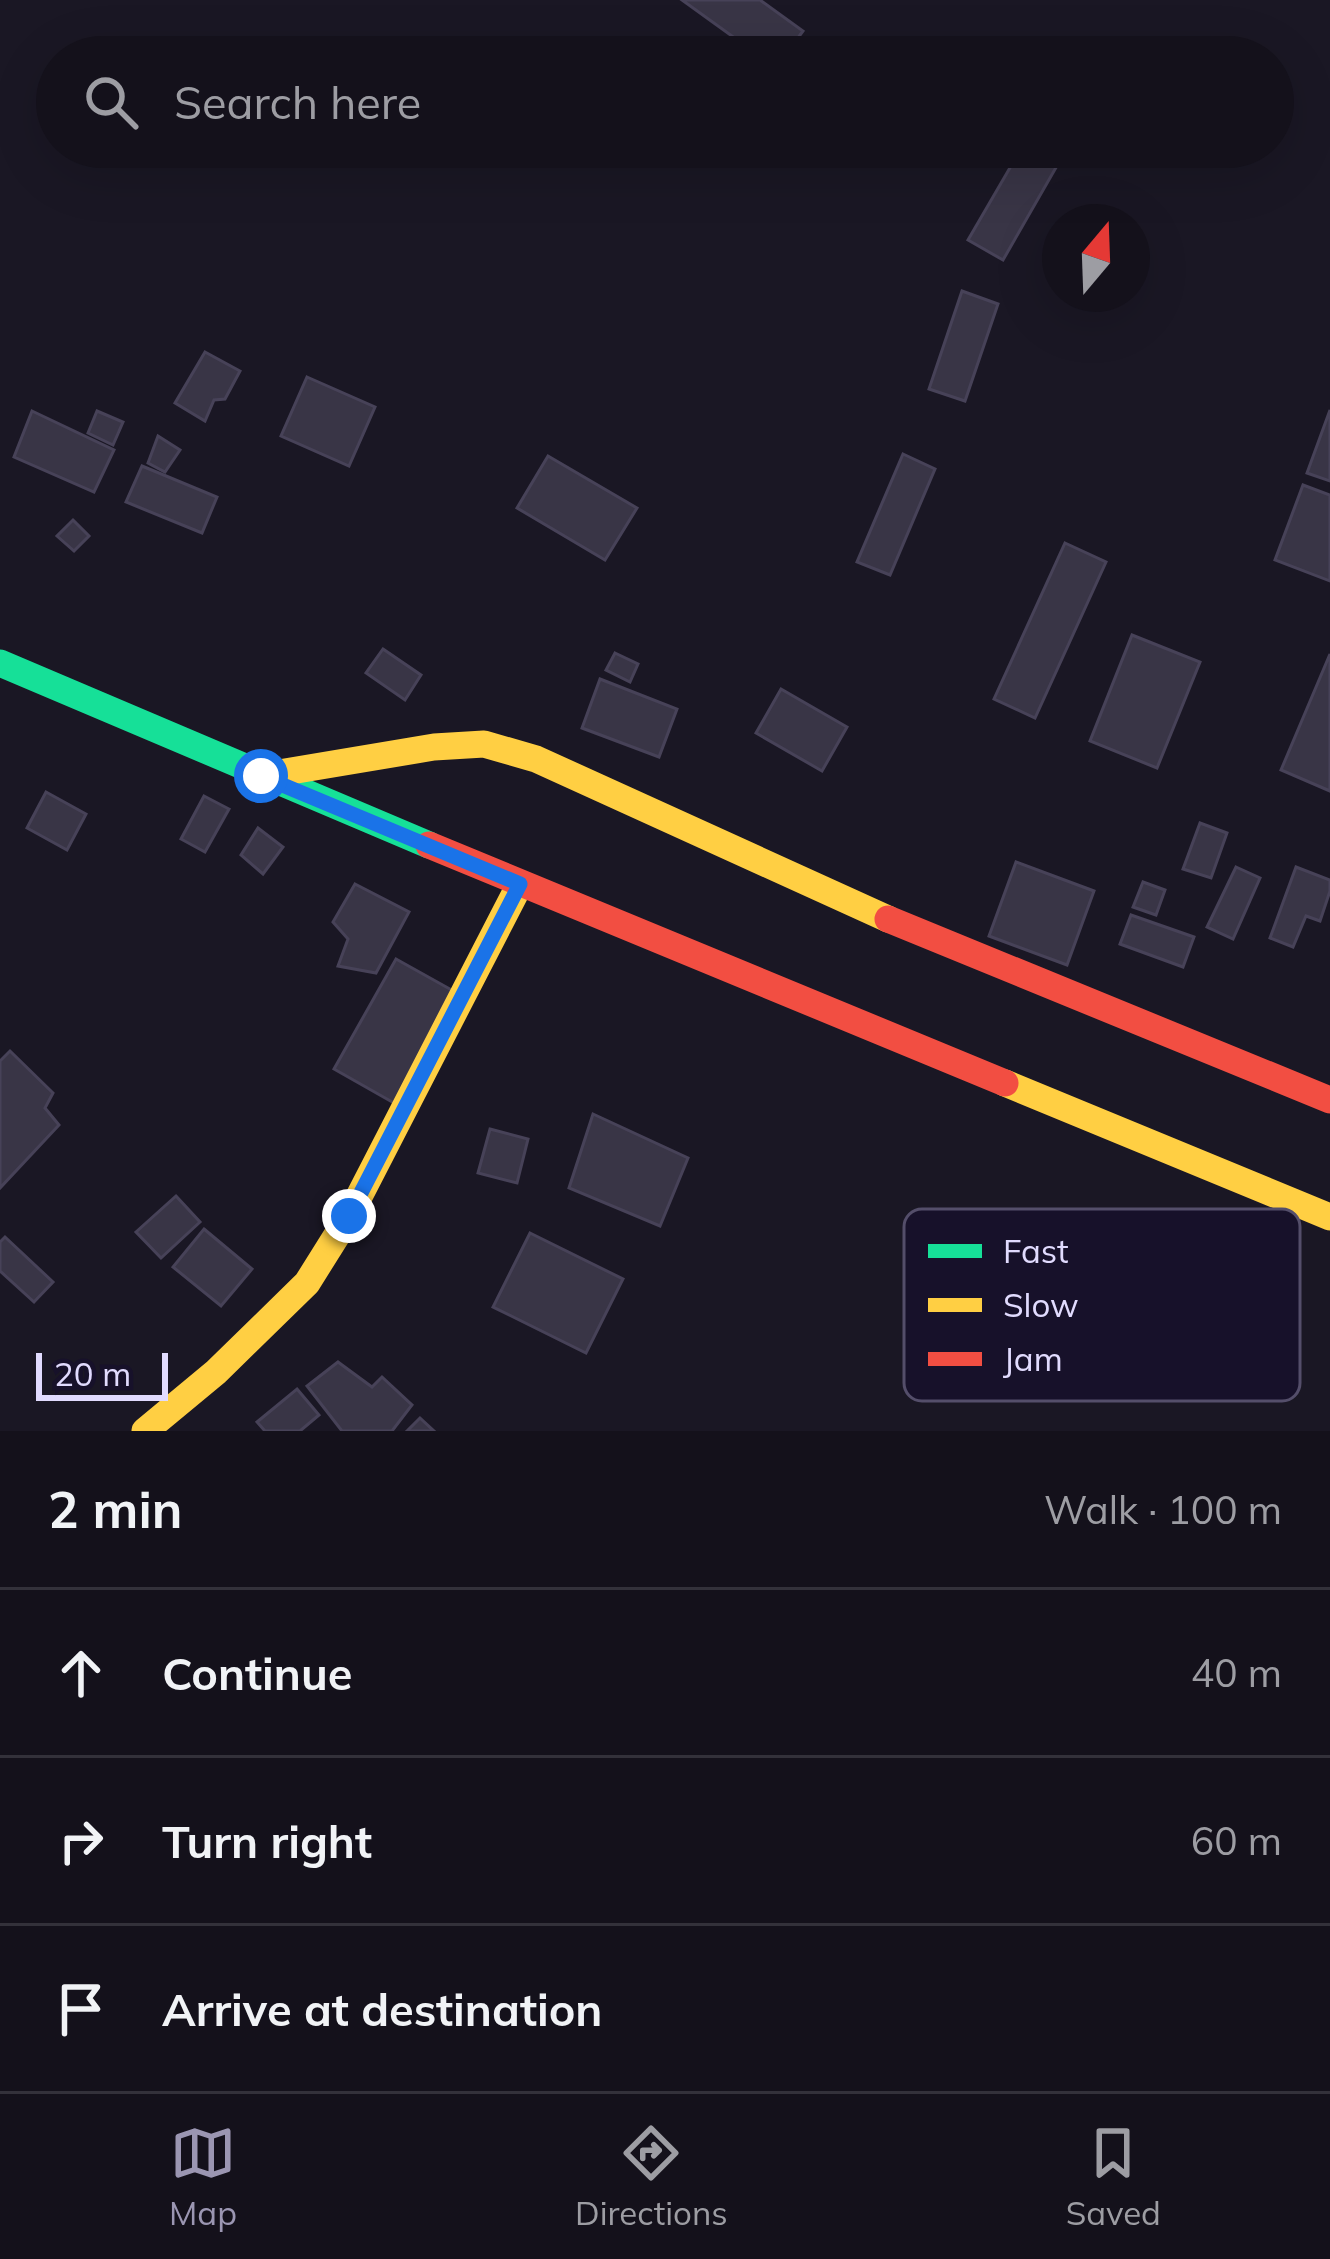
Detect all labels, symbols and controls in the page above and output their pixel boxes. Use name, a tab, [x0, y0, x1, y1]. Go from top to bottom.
search box	[36, 36, 1294, 168]
icon: search	[78, 69, 144, 135]
text: Search here	[174, 74, 421, 130]
north arrow	[1042, 204, 1150, 312]
route start	[234, 749, 288, 803]
route end	[322, 1189, 376, 1243]
legend	[904, 1209, 1300, 1401]
text: Fast	[1003, 1230, 1068, 1271]
text: Slow	[1003, 1284, 1079, 1325]
text: Jam	[1003, 1338, 1063, 1379]
scale bar	[36, 1347, 168, 1400]
text: 20 m	[54, 1353, 131, 1394]
text: 2 min	[48, 1477, 183, 1541]
text: Walk · 100 m	[1044, 1485, 1282, 1534]
icon: ahead	[48, 1640, 114, 1706]
text: Continue	[162, 1645, 352, 1701]
text: 40 m	[1191, 1648, 1282, 1697]
icon: right	[48, 1808, 114, 1874]
text: Turn right	[162, 1813, 372, 1869]
text: 60 m	[1191, 1816, 1282, 1865]
icon: arrive	[48, 1976, 114, 2042]
text: Arrive at destination	[162, 1981, 602, 2037]
tab: Map	[169, 2120, 237, 2233]
tab: Directions	[575, 2120, 728, 2233]
tab: Saved	[1066, 2120, 1161, 2233]

